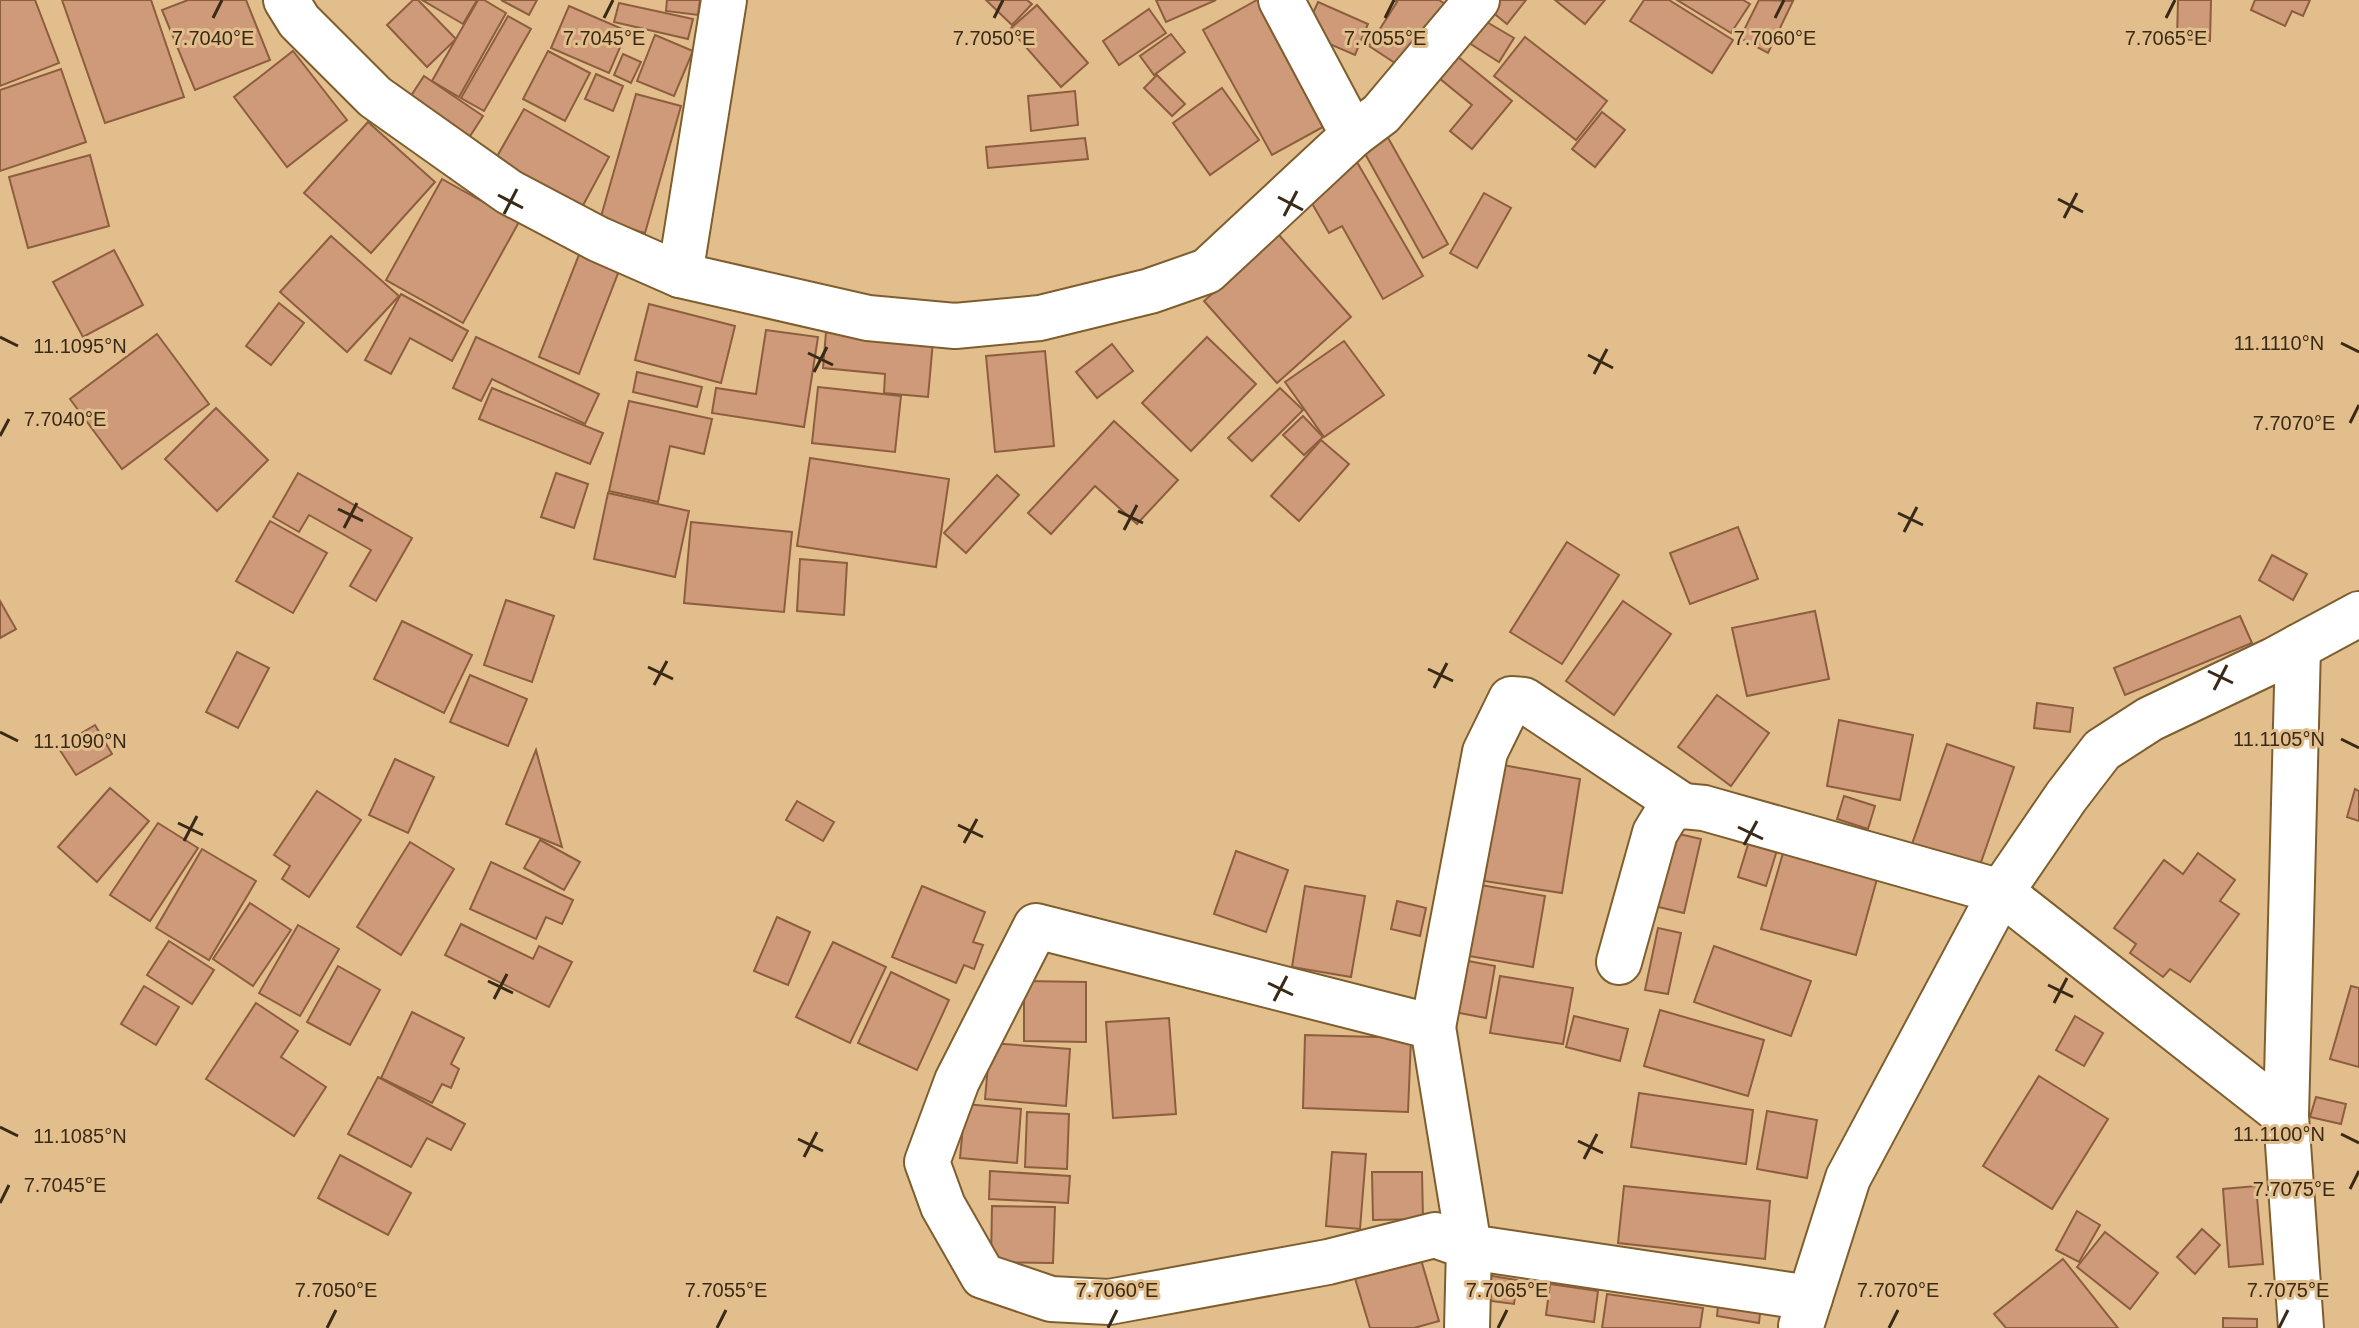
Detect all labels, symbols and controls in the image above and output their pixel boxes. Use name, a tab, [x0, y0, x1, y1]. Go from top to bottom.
text: 7.7040°E	[172, 27, 254, 49]
text: 7.7045°E	[563, 27, 645, 49]
text: 7.7050°E	[953, 27, 1035, 49]
text: 7.7055°E	[1344, 27, 1426, 49]
text: 7.7060°E	[1734, 27, 1816, 49]
text: 7.7065°E	[2125, 27, 2207, 49]
text: 11.1110°N	[2234, 332, 2324, 354]
text: 11.1095°N	[33, 335, 127, 357]
text: 7.7040°E	[24, 408, 106, 430]
text: 7.7070°E	[2253, 412, 2335, 434]
text: 11.1105°N	[2233, 728, 2325, 750]
text: 11.1090°N	[33, 730, 127, 752]
text: 11.1100°N	[2233, 1123, 2325, 1145]
text: 11.1085°N	[33, 1125, 127, 1147]
text: 7.7045°E	[24, 1174, 106, 1196]
text: 7.7075°E	[2253, 1178, 2335, 1200]
text: 7.7050°E	[295, 1279, 377, 1301]
text: 7.7055°E	[685, 1279, 767, 1301]
text: 7.7060°E	[1076, 1279, 1158, 1301]
text: 7.7065°E	[1466, 1279, 1548, 1301]
text: 7.7070°E	[1857, 1279, 1939, 1301]
text: 7.7075°E	[2247, 1279, 2329, 1301]

